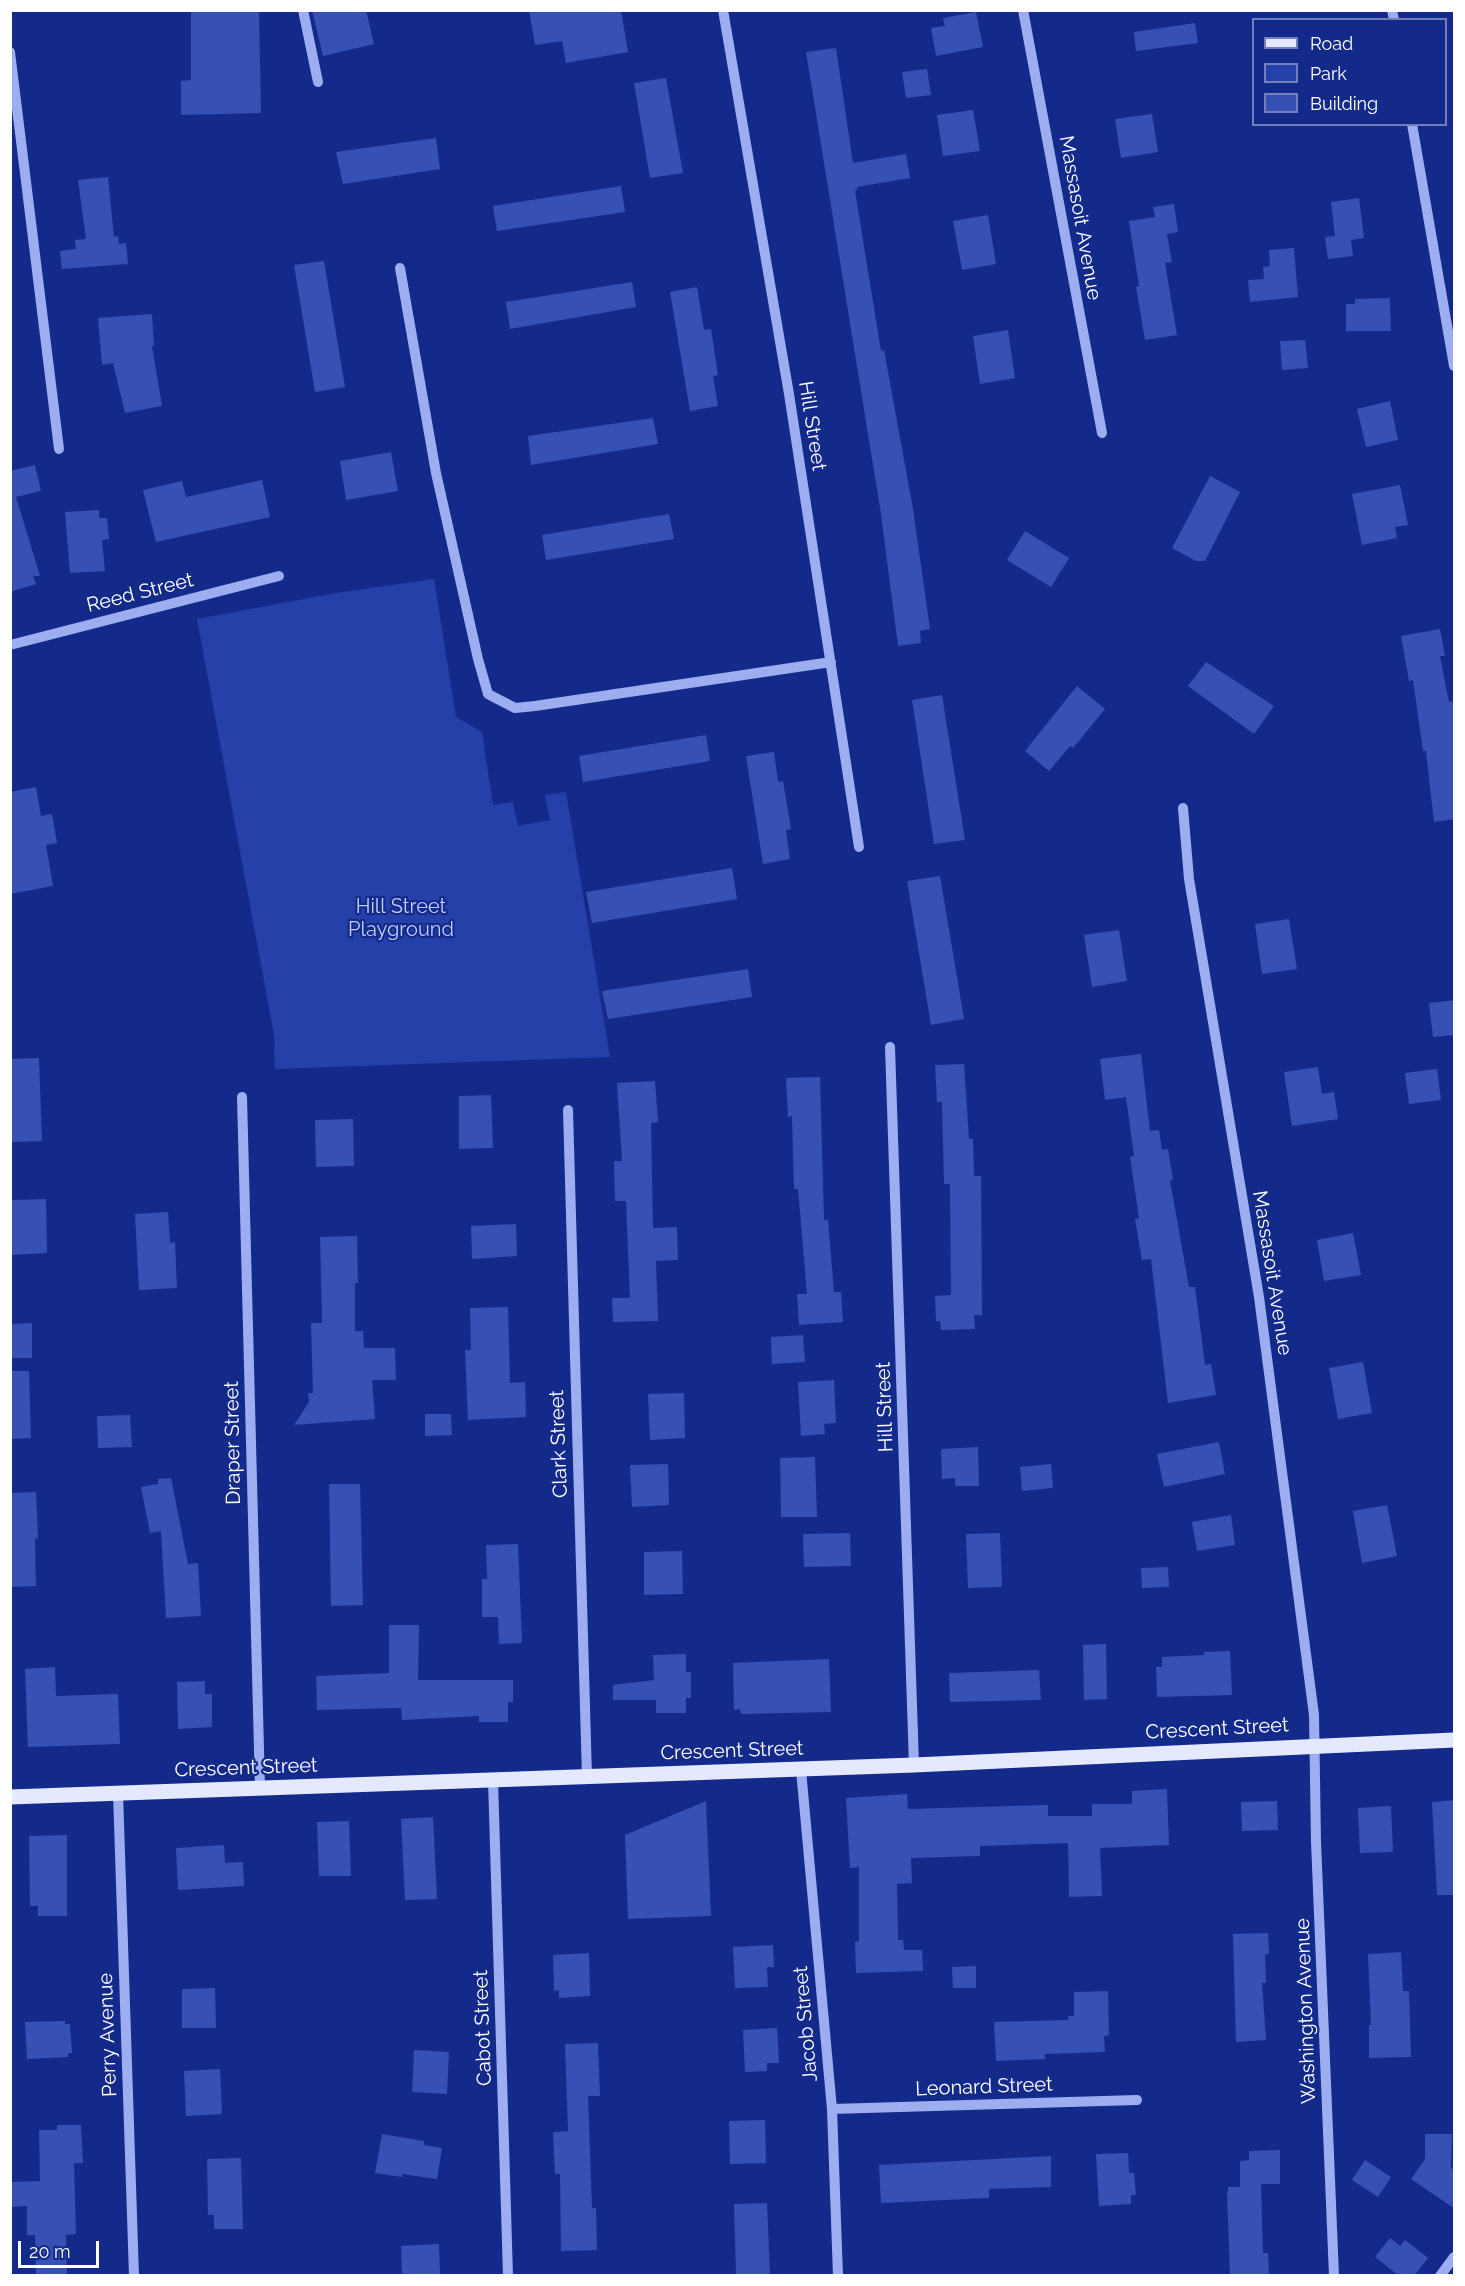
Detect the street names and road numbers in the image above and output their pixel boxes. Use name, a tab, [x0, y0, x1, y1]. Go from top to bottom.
street label: Massasoit Avenue	[1054, 134, 1106, 302]
street label: Hill Street	[793, 379, 831, 473]
street label: Reed Street	[84, 568, 196, 618]
street label: Massasoit Avenue	[1247, 1189, 1297, 1357]
street label: Hill Street	[871, 1361, 899, 1453]
street label: Draper Street	[220, 1381, 246, 1505]
street label: Clark Street	[545, 1390, 573, 1498]
street label: Crescent Street	[1145, 1713, 1289, 1745]
street label: Crescent Street	[660, 1737, 804, 1765]
street label: Crescent Street	[174, 1754, 318, 1782]
street label: Washington Avenue	[1291, 1918, 1321, 2104]
street label: Jacob Street	[789, 1965, 823, 2083]
street label: Cabot Street	[469, 1970, 497, 2086]
street label: Perry Avenue	[94, 1973, 122, 2097]
street label: Leonard Street	[915, 2073, 1053, 2101]

